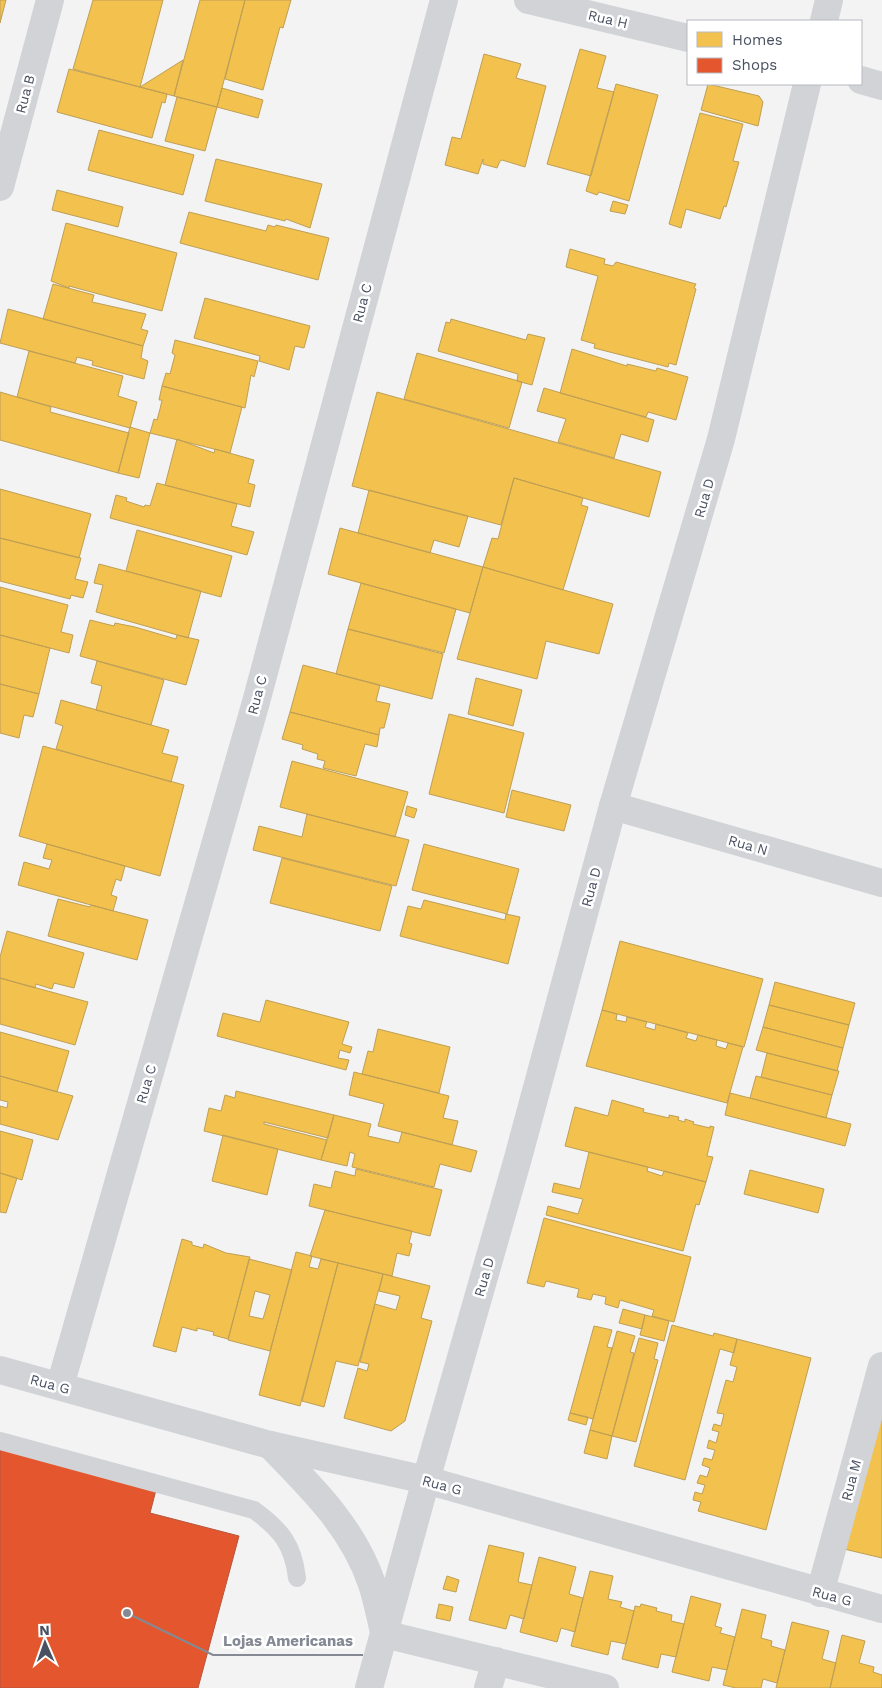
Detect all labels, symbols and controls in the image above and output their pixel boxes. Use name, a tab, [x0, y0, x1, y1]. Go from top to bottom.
street label: Rua H	[586, 7, 630, 31]
legend	[687, 20, 862, 85]
text: Homes	[732, 31, 783, 49]
text: Shops	[732, 56, 777, 74]
street label: Rua B	[12, 73, 38, 115]
street label: Rua C	[349, 282, 375, 324]
street label: Rua D	[691, 476, 717, 520]
street label: Rua C	[244, 674, 270, 716]
street label: Rua N	[726, 832, 770, 858]
street label: Rua D	[578, 865, 604, 909]
street label: Rua C	[133, 1063, 159, 1105]
street label: Rua D	[471, 1255, 497, 1299]
street label: Rua G	[28, 1371, 72, 1397]
street label: Rua M	[838, 1458, 864, 1502]
street label: Rua G	[420, 1472, 464, 1498]
street label: Rua G	[810, 1583, 854, 1609]
north arrow	[20, 1618, 70, 1668]
text: N	[39, 1622, 50, 1638]
callout: Lojas Americanas	[213, 1625, 363, 1655]
text: Lojas Americanas	[223, 1632, 353, 1650]

